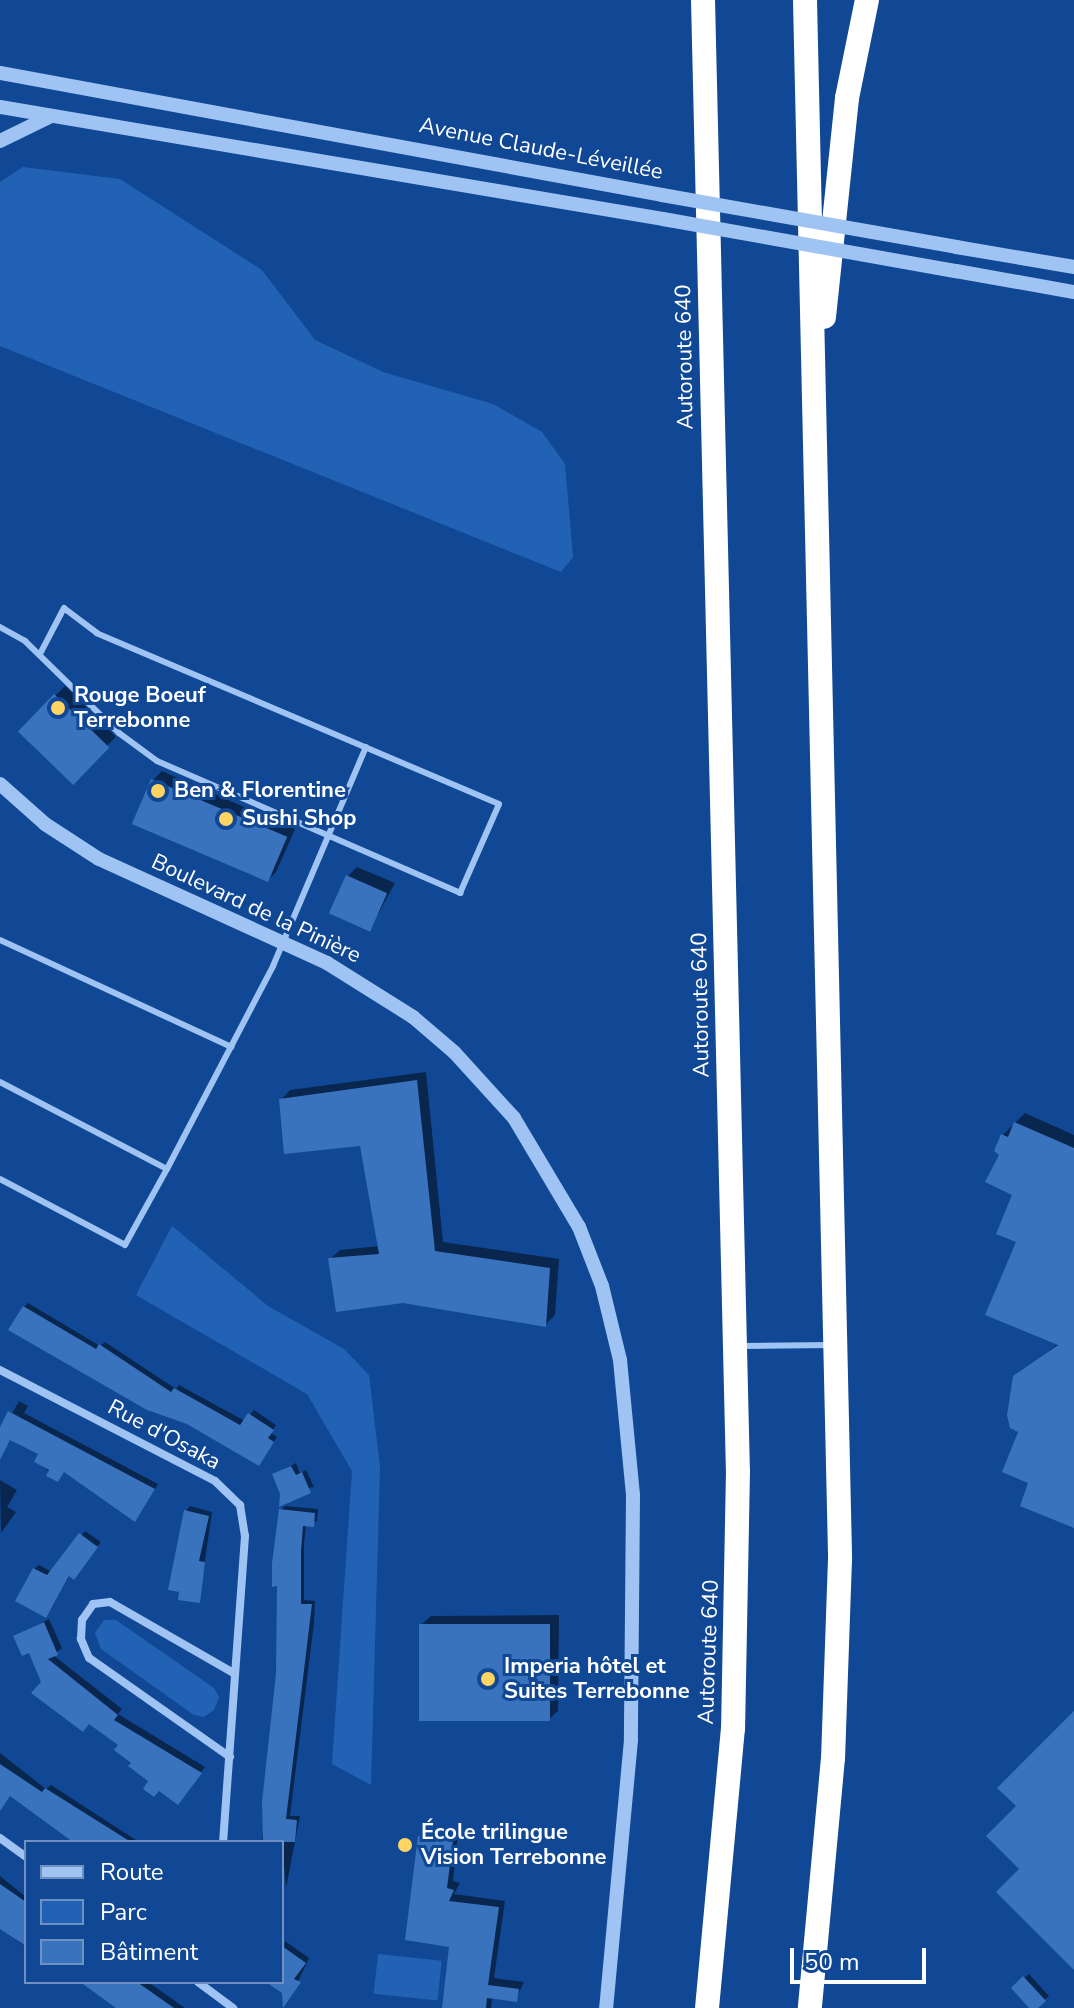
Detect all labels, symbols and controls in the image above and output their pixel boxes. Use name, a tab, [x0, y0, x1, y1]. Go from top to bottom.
street label: Avenue Claude-Léveillée	[417, 112, 665, 186]
street label: Autoroute 640	[671, 284, 699, 430]
place label: Rouge Boeuf Terrebonne	[74, 682, 206, 734]
marker: Rouge Boeuf Terrebonne	[49, 699, 67, 717]
place label: Ben & Florentine	[174, 778, 346, 804]
marker: Ben & Florentine	[149, 782, 167, 800]
place label: Sushi Shop	[242, 806, 356, 832]
marker: Sushi Shop	[217, 810, 235, 828]
street label: Boulevard de la Pinière	[147, 849, 365, 969]
street label: Autoroute 640	[687, 932, 715, 1078]
street label: Rue d'Osaka	[103, 1394, 225, 1476]
street label: Autoroute 640	[693, 1579, 725, 1725]
place label: Imperia hôtel et Suites Terrebonne	[504, 1653, 690, 1704]
marker: Imperia hôtel et Suites Terrebonne	[479, 1670, 497, 1688]
place label: École trilingue Vision Terrebonne	[421, 1819, 607, 1870]
marker: École trilingue Vision Terrebonne	[396, 1836, 414, 1854]
legend	[24, 1840, 284, 1984]
text: Route	[100, 1856, 164, 1888]
text: Parc	[100, 1896, 147, 1928]
scale bar	[794, 1932, 930, 1982]
text: Bâtiment	[100, 1936, 198, 1968]
text: 50 m	[804, 1946, 860, 1978]

